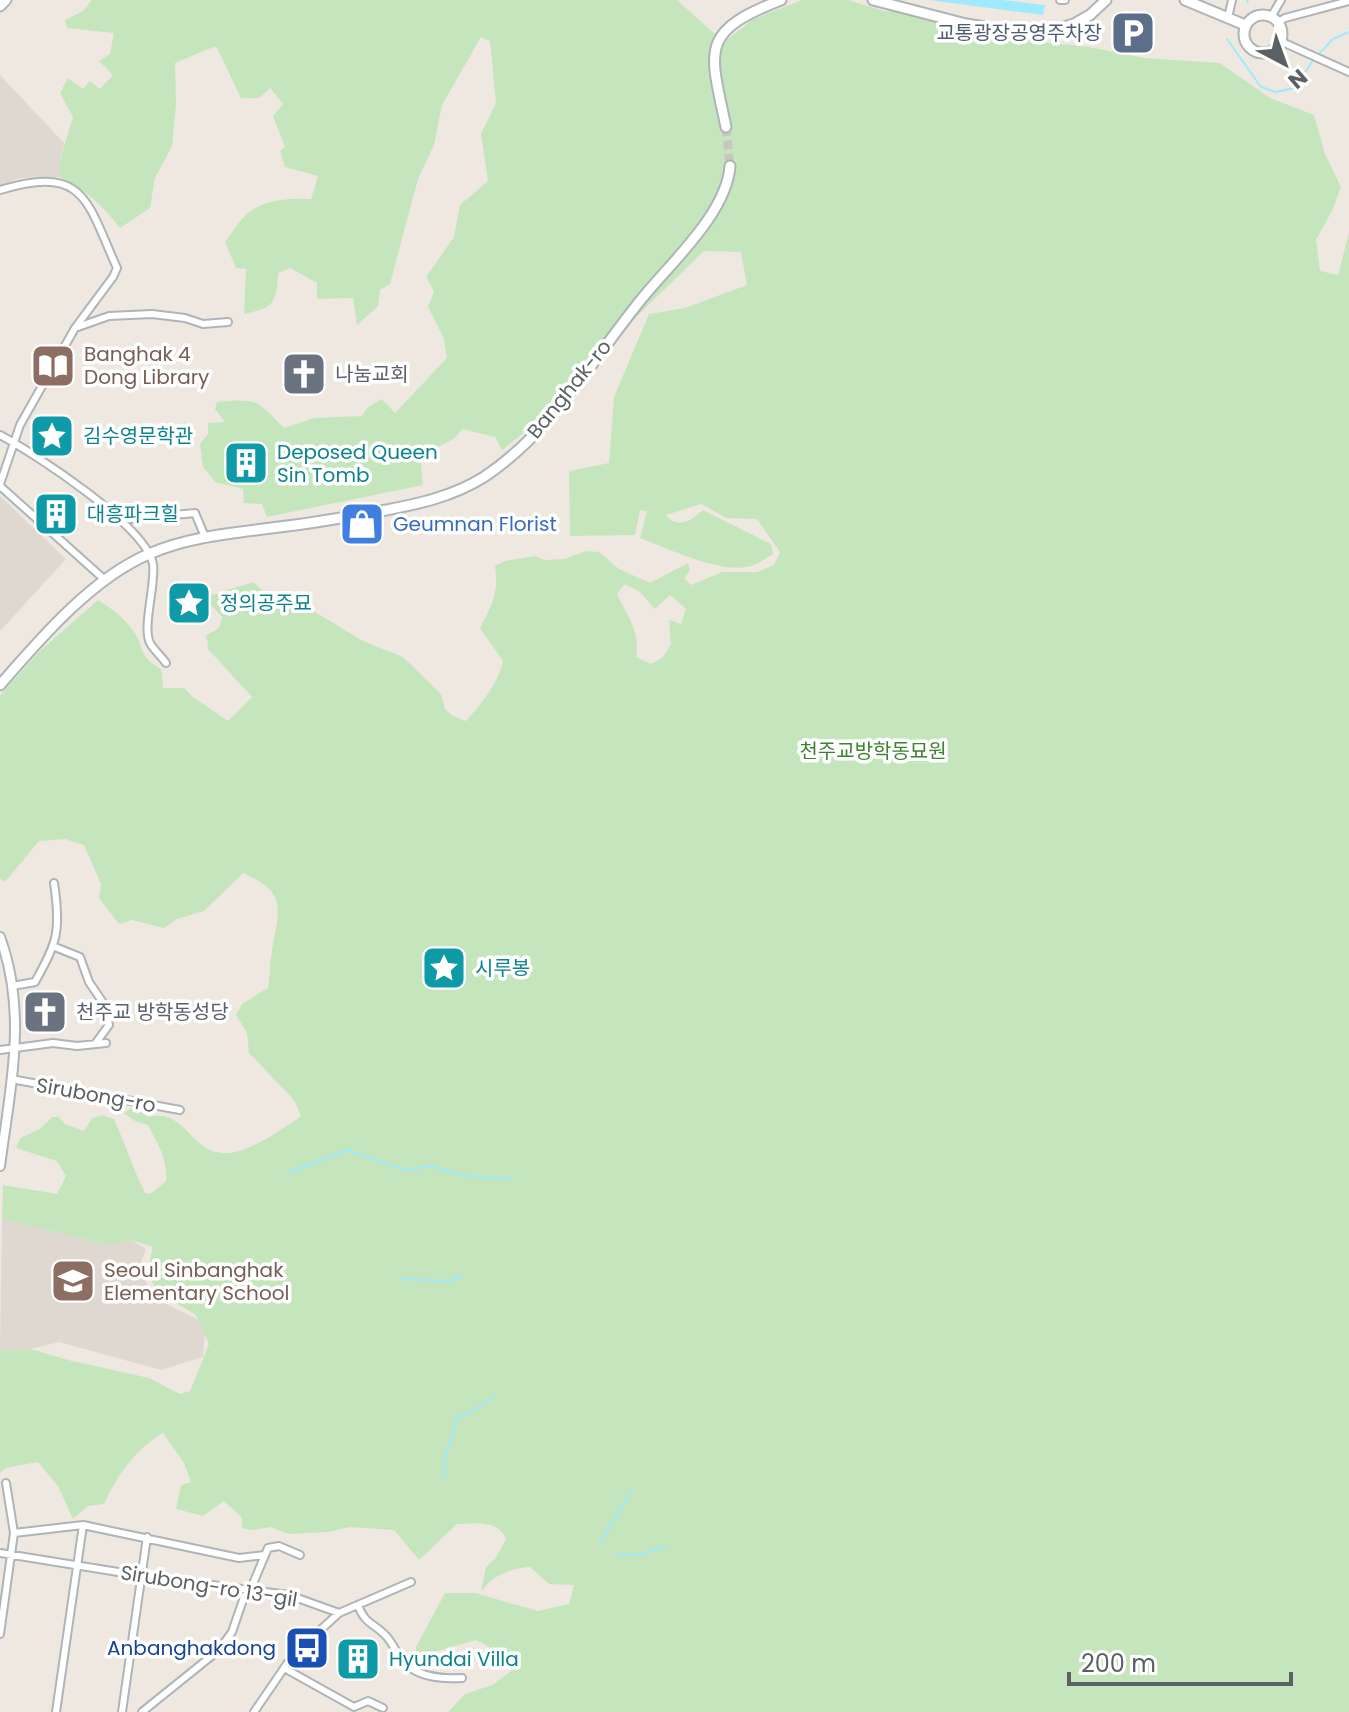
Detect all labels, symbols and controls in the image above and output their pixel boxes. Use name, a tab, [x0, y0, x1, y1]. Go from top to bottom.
parking icon: 교통광장공영주차장	[1109, 9, 1157, 57]
place label: 교통광장공영주차장	[936, 19, 1102, 47]
north arrow	[1245, 24, 1325, 104]
text: N	[1281, 62, 1314, 96]
street label: Banghak-ro	[520, 334, 618, 444]
place label: Banghak 4 Dong Library	[84, 340, 209, 391]
library icon: Banghak 4 Dong Library	[29, 342, 77, 390]
church icon: 나눔교회	[280, 350, 328, 398]
place label: 나눔교회	[335, 360, 409, 388]
place icon: 김수영문학관	[28, 412, 76, 460]
place label: 김수영문학관	[83, 422, 193, 450]
place label: Deposed Queen Sin Tomb	[277, 438, 438, 489]
building icon: Deposed Queen Sin Tomb	[222, 439, 270, 487]
building icon: 대흥파크힐	[32, 490, 80, 538]
place label: 대흥파크힐	[87, 500, 179, 528]
shop icon: Geumnan Florist	[338, 500, 386, 548]
place label: Geumnan Florist	[393, 510, 557, 538]
place icon: 정의공주묘	[165, 579, 213, 627]
place label: 정의공주묘	[220, 589, 312, 617]
park label: 천주교방학동묘원	[799, 737, 947, 765]
place icon: 시루봉	[420, 944, 468, 992]
place label: 시루봉	[475, 954, 530, 982]
church icon: 천주교 방학동성당	[21, 988, 69, 1036]
place label: 천주교 방학동성당	[76, 998, 229, 1026]
street label: Sirubong-ro	[34, 1071, 158, 1119]
place label: Seoul Sinbanghak Elementary School	[104, 1256, 289, 1307]
school or university icon: Seoul Sinbanghak Elementary School	[49, 1257, 97, 1305]
street label: Sirubong-ro 13-gil	[119, 1558, 299, 1614]
bus stop icon: Anbanghakdong	[283, 1624, 331, 1672]
place label: Anbanghakdong	[107, 1634, 276, 1662]
building icon: Hyundai Villa	[334, 1635, 382, 1683]
scale bar	[1069, 1636, 1291, 1686]
place label: Hyundai Villa	[389, 1645, 519, 1673]
text: 200 m	[1081, 1647, 1156, 1680]

